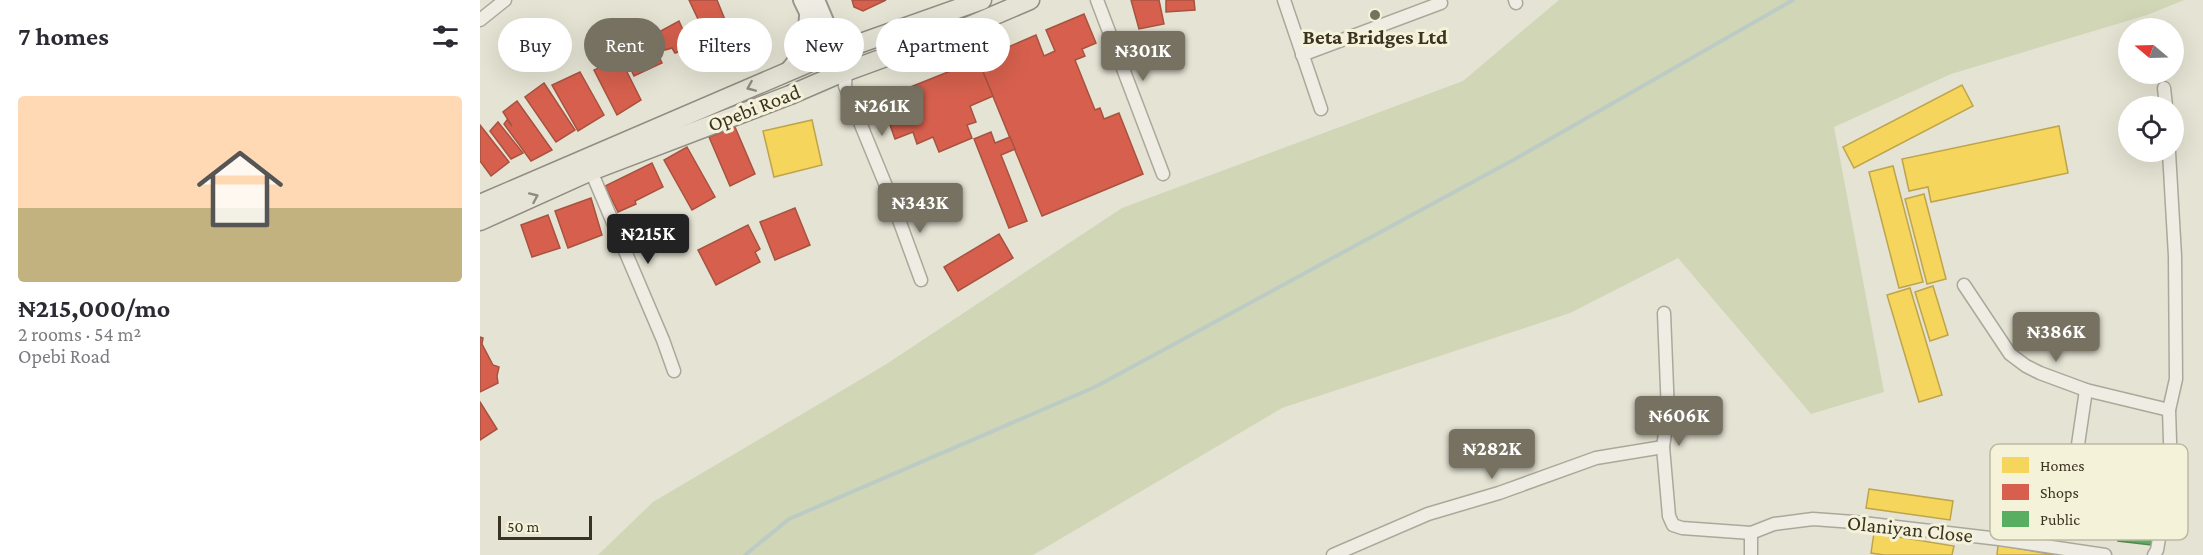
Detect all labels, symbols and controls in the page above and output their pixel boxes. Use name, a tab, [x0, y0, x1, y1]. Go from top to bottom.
marker: Beta Bridges Ltd	[1368, 8, 1382, 22]
chip: Buy	[498, 18, 572, 72]
chip: Rent	[584, 18, 665, 72]
chip: Filters	[677, 18, 772, 72]
chip: New	[784, 18, 864, 72]
chip: Apartment	[876, 18, 1010, 72]
north arrow	[2118, 18, 2184, 84]
map controls	[2118, 18, 2184, 162]
icon: filters	[429, 20, 462, 53]
text: 7 homes	[18, 22, 109, 51]
place label: Beta Bridges Ltd	[1303, 25, 1448, 49]
pin: ₦301K	[1101, 31, 1185, 82]
text: ₦301K	[1115, 39, 1171, 61]
street label: Opebi Road	[704, 79, 804, 137]
one-way arrow	[746, 80, 757, 92]
pin: ₦261K	[840, 86, 924, 137]
text: ₦261K	[855, 94, 910, 116]
button: locate	[2118, 96, 2184, 162]
icon: home	[186, 135, 294, 243]
pin: ₦343K	[878, 183, 962, 234]
text: ₦343K	[892, 191, 948, 213]
one-way arrow	[527, 192, 538, 204]
pin: ₦215K	[606, 214, 690, 265]
text: ₦215K	[621, 222, 675, 244]
text: ₦215,000/mo	[18, 294, 170, 323]
pin: ₦386K	[2014, 312, 2098, 363]
text: ₦386K	[2027, 320, 2085, 342]
text: 2 rooms · 54 m²	[18, 323, 141, 345]
text: Opebi Road	[18, 345, 110, 367]
pin: ₦606K	[1637, 396, 1721, 447]
text: ₦606K	[1649, 404, 1709, 426]
pin: ₦282K	[1450, 429, 1534, 480]
text: ₦282K	[1463, 437, 1521, 459]
legend	[1990, 444, 2188, 540]
text: Homes	[2040, 457, 2085, 474]
text: Shops	[2040, 484, 2079, 502]
street label: Olaniyan Close	[1846, 510, 1974, 548]
text: Public	[2040, 511, 2080, 528]
scale bar	[498, 513, 592, 540]
text: 50 m	[507, 518, 539, 535]

